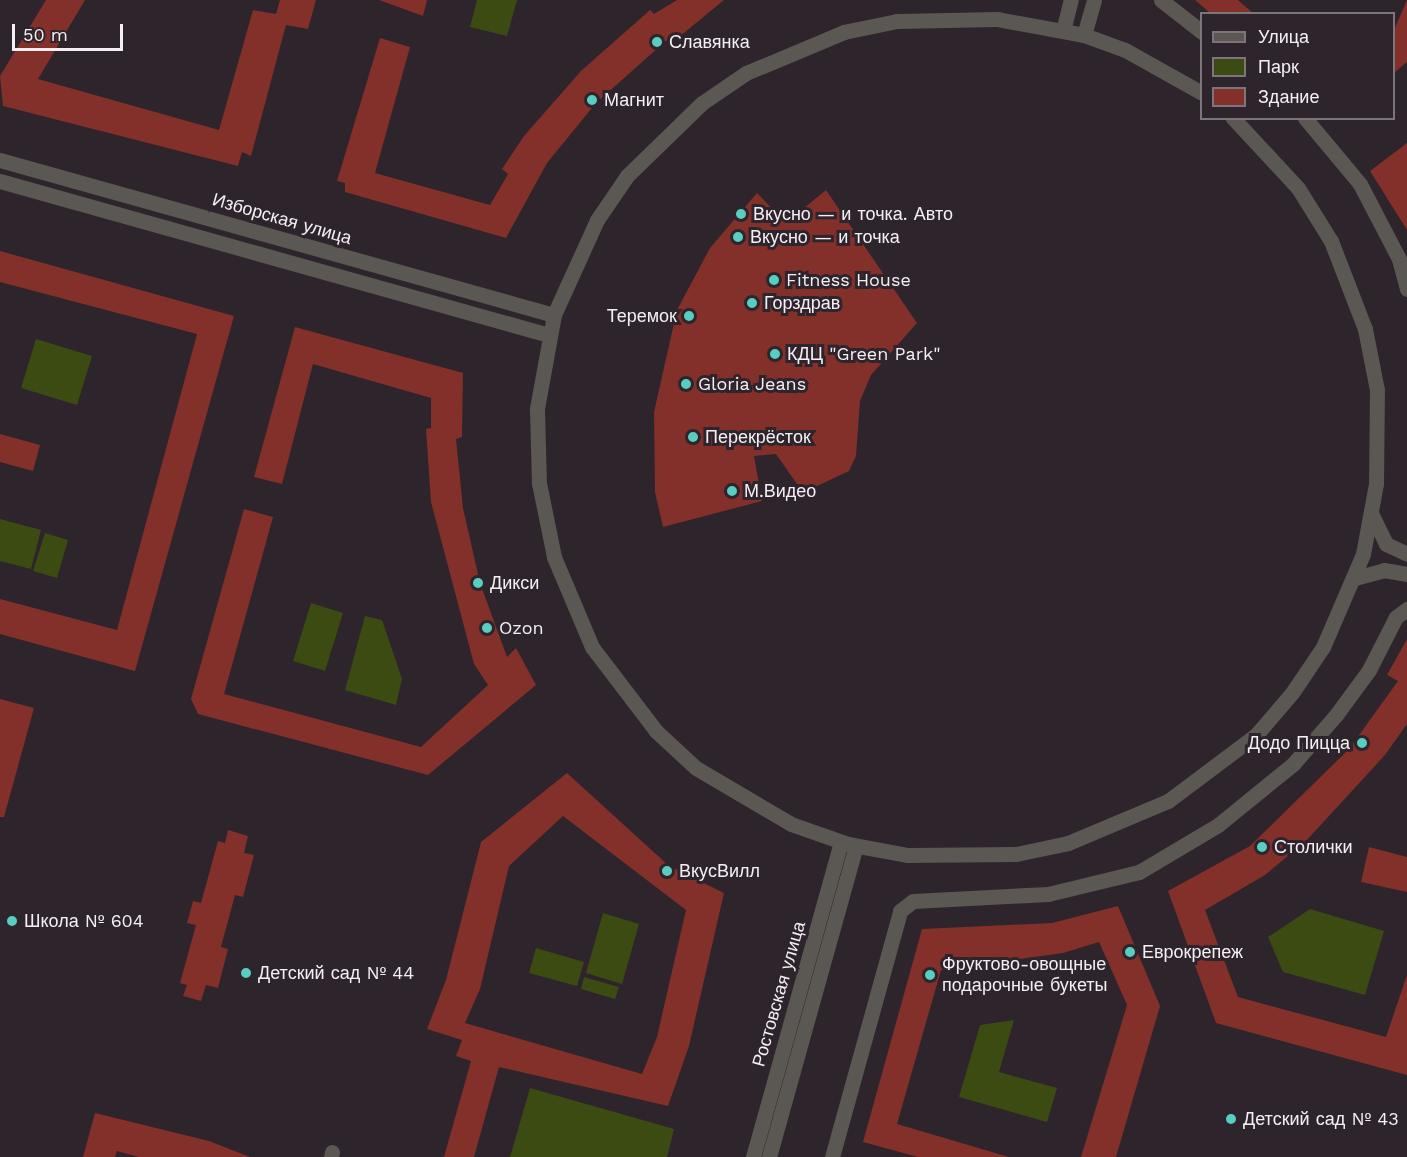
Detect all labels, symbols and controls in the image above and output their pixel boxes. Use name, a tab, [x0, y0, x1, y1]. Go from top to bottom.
scale bar	[15, 12, 126, 50]
legend	[1200, 12, 1395, 120]
text: 50 m	[23, 24, 68, 45]
text: Улица	[1258, 26, 1309, 47]
place label: Славянка	[669, 31, 750, 53]
marker: Славянка	[650, 35, 664, 49]
text: Парк	[1258, 56, 1299, 77]
text: Здание	[1258, 86, 1319, 107]
place label: Магнит	[604, 89, 664, 111]
marker: Магнит	[585, 93, 599, 107]
street label: Изборская улица	[210, 189, 354, 249]
place label: Вкусно — и точка. Авто	[753, 203, 953, 225]
marker: Вкусно — и точка. Авто	[734, 207, 748, 221]
place label: Вкусно — и точка	[750, 226, 900, 248]
marker: Вкусно — и точка	[731, 230, 745, 244]
place label: Fitness House	[786, 269, 911, 291]
marker: Fitness House	[767, 273, 781, 287]
place label: Горздрав	[764, 292, 840, 314]
marker: Горздрав	[745, 296, 759, 310]
place label: Теремок	[607, 305, 677, 327]
marker: Теремок	[682, 309, 696, 323]
place label: КДЦ "Green Park"	[787, 343, 940, 365]
marker: КДЦ "Green Park"	[768, 347, 782, 361]
place label: Gloria Jeans	[698, 373, 807, 395]
marker: Gloria Jeans	[679, 377, 693, 391]
place label: Перекрёсток	[705, 426, 811, 448]
marker: Перекрёсток	[686, 430, 700, 444]
place label: М.Видео	[744, 480, 816, 502]
marker: М.Видео	[725, 484, 739, 498]
place label: Дикси	[490, 572, 539, 594]
marker: Дикси	[471, 576, 485, 590]
place label: Ozon	[499, 617, 544, 639]
marker: Ozon	[480, 621, 494, 635]
place label: Додо Пицца	[1248, 732, 1350, 754]
marker: Додо Пицца	[1355, 736, 1369, 750]
place label: Столички	[1274, 836, 1353, 858]
marker: Столички	[1255, 840, 1269, 854]
place label: ВкусВилл	[679, 860, 760, 882]
marker: ВкусВилл	[660, 864, 674, 878]
place label: Школа № 604	[24, 910, 144, 932]
marker: Школа № 604	[5, 914, 19, 928]
street label: Ростовская улица	[748, 919, 810, 1069]
place label: Еврокрепеж	[1142, 941, 1243, 963]
marker: Еврокрепеж	[1123, 945, 1137, 959]
place label: Фруктово-овощные подарочные букеты	[942, 954, 1107, 996]
place label: Детский сад № 44	[258, 962, 414, 984]
marker: Детский сад № 44	[239, 966, 253, 980]
marker: Фруктово-овощные подарочные букеты	[923, 968, 937, 982]
place label: Детский сад № 43	[1243, 1108, 1399, 1130]
marker: Детский сад № 43	[1224, 1112, 1238, 1126]

